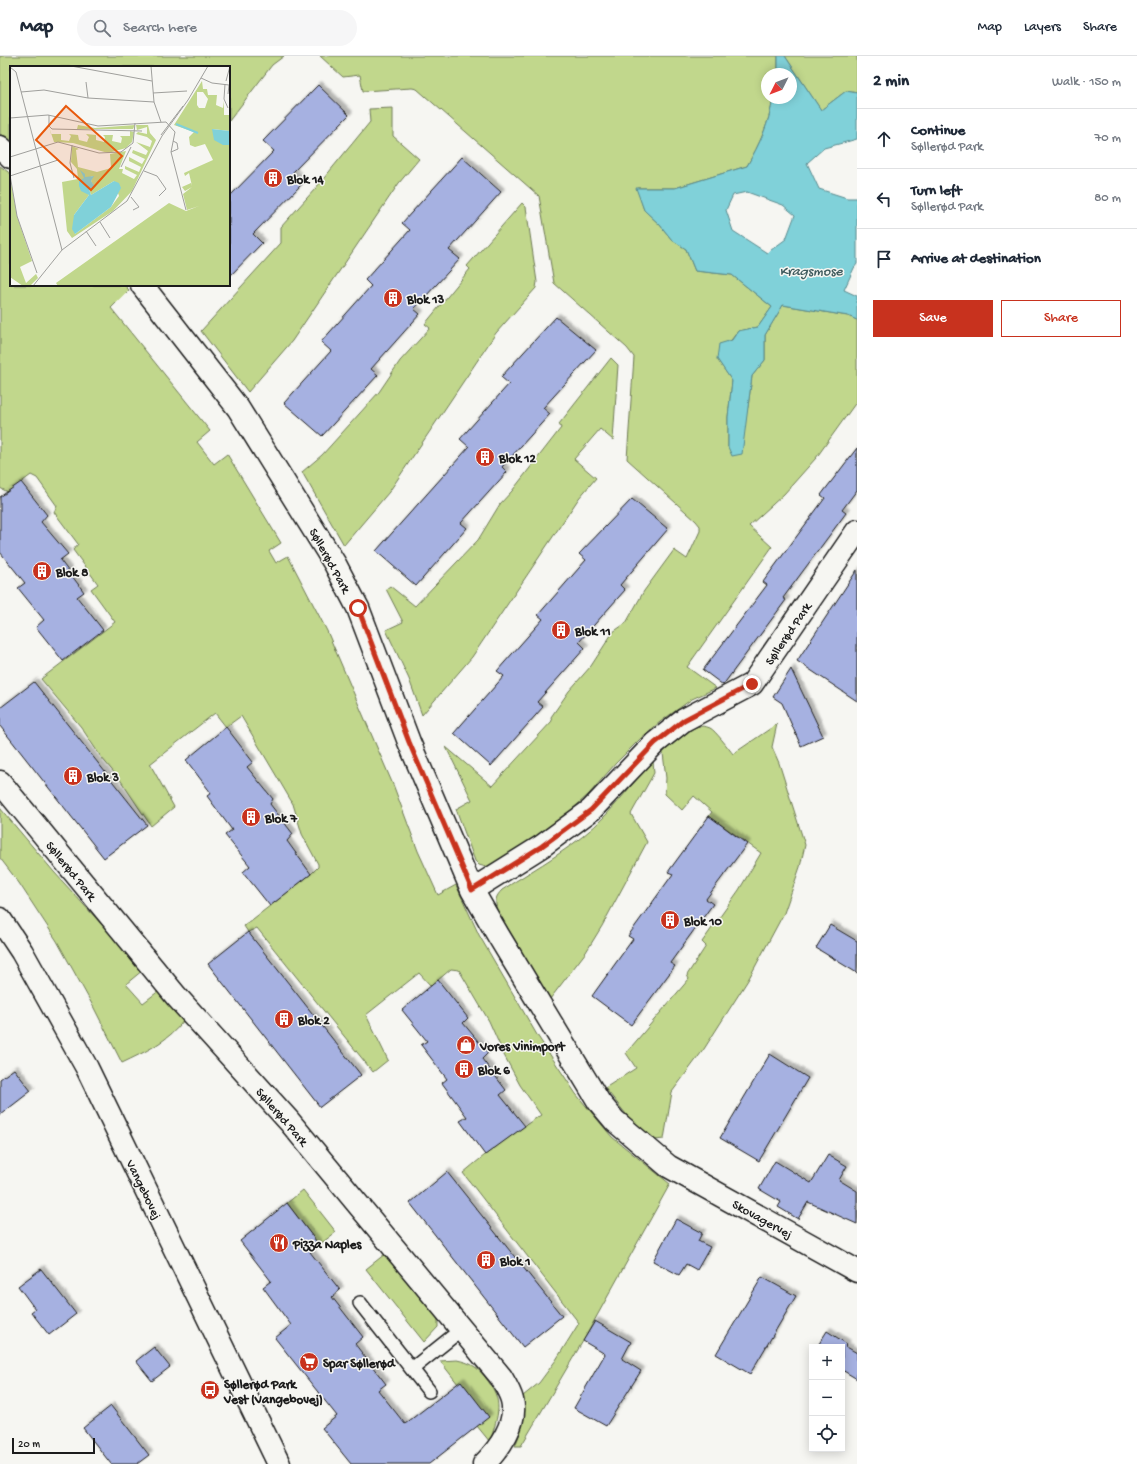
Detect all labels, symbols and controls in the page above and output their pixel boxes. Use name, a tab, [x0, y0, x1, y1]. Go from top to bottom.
search box	[77, 10, 357, 46]
text: Map	[20, 16, 53, 39]
icon: search	[91, 17, 113, 39]
text: Search here	[123, 19, 197, 37]
text: Map	[978, 19, 1002, 36]
text: Layers	[1024, 19, 1061, 36]
text: Share	[1083, 19, 1117, 36]
inset map	[10, 66, 230, 286]
north arrow	[761, 68, 797, 104]
text: 2 min	[873, 72, 909, 92]
text: Walk · 150 m	[1052, 75, 1121, 90]
text: Continue	[911, 122, 965, 140]
icon: ahead	[873, 128, 895, 150]
text: 70 m	[1095, 131, 1121, 146]
text: Søllerød Park	[911, 140, 983, 155]
building icon: Blok 14	[262, 167, 284, 189]
place label: Blok 14	[286, 173, 324, 188]
text: Turn left	[911, 182, 962, 200]
icon: left	[873, 188, 895, 210]
text: 80 m	[1094, 191, 1121, 206]
text: Søllerød Park	[911, 200, 983, 215]
icon: arrive	[873, 248, 895, 270]
text: Arrive at destination	[911, 250, 1041, 268]
water label: Kragsmose	[779, 264, 843, 281]
building icon: Blok 13	[382, 287, 404, 309]
place label: Blok 13	[406, 293, 444, 308]
button: Save	[873, 300, 993, 337]
button: Share	[1001, 300, 1121, 337]
building icon: Blok 12	[474, 446, 496, 468]
place label: Blok 12	[498, 452, 536, 467]
street label: Søllerød Park	[305, 526, 353, 597]
building icon: Blok 8	[31, 560, 53, 582]
place label: Blok 8	[55, 566, 88, 581]
route start	[349, 599, 367, 617]
street label: Søllerød Park	[763, 599, 816, 668]
building icon: Blok 11	[550, 619, 572, 641]
place label: Blok 11	[574, 625, 611, 640]
route end	[743, 675, 761, 693]
building icon: Blok 3	[62, 765, 84, 787]
place label: Blok 3	[86, 771, 119, 786]
building icon: Blok 7	[240, 806, 262, 828]
place label: Blok 7	[264, 812, 298, 827]
street label: Søllerød Park	[42, 839, 99, 905]
building icon: Blok 10	[659, 909, 681, 931]
place label: Blok 10	[683, 915, 722, 930]
building icon: Blok 2	[273, 1008, 295, 1030]
place label: Blok 2	[297, 1014, 330, 1029]
shop icon: Vores Vinimport	[455, 1034, 477, 1056]
place label: Vores Vinimport	[479, 1040, 566, 1056]
building icon: Blok 6	[453, 1058, 475, 1080]
place label: Blok 6	[477, 1064, 510, 1079]
street label: Søllerød Park	[252, 1086, 311, 1151]
street label: Vangebovej	[121, 1157, 164, 1222]
street label: Skovagervej	[729, 1198, 794, 1243]
restaurant icon: Pizza Naples	[268, 1232, 290, 1254]
place label: Pizza Naples	[292, 1238, 362, 1254]
building icon: Blok 1	[475, 1249, 497, 1271]
place label: Blok 1	[499, 1255, 530, 1270]
map controls	[809, 1344, 845, 1452]
button: +	[809, 1344, 845, 1380]
supermarket icon: Spar Søllerød	[298, 1351, 320, 1373]
place label: Spar Søllerød	[323, 1357, 396, 1373]
place label: Søllerød Park Vest (Vangebovej)	[223, 1378, 323, 1408]
bus stop icon: Søllerød Park Vest (Vangebovej)	[199, 1379, 221, 1401]
button: −	[809, 1380, 845, 1416]
button: locate	[809, 1416, 845, 1452]
scale bar	[12, 1436, 95, 1455]
text: 20 m	[18, 1439, 40, 1451]

